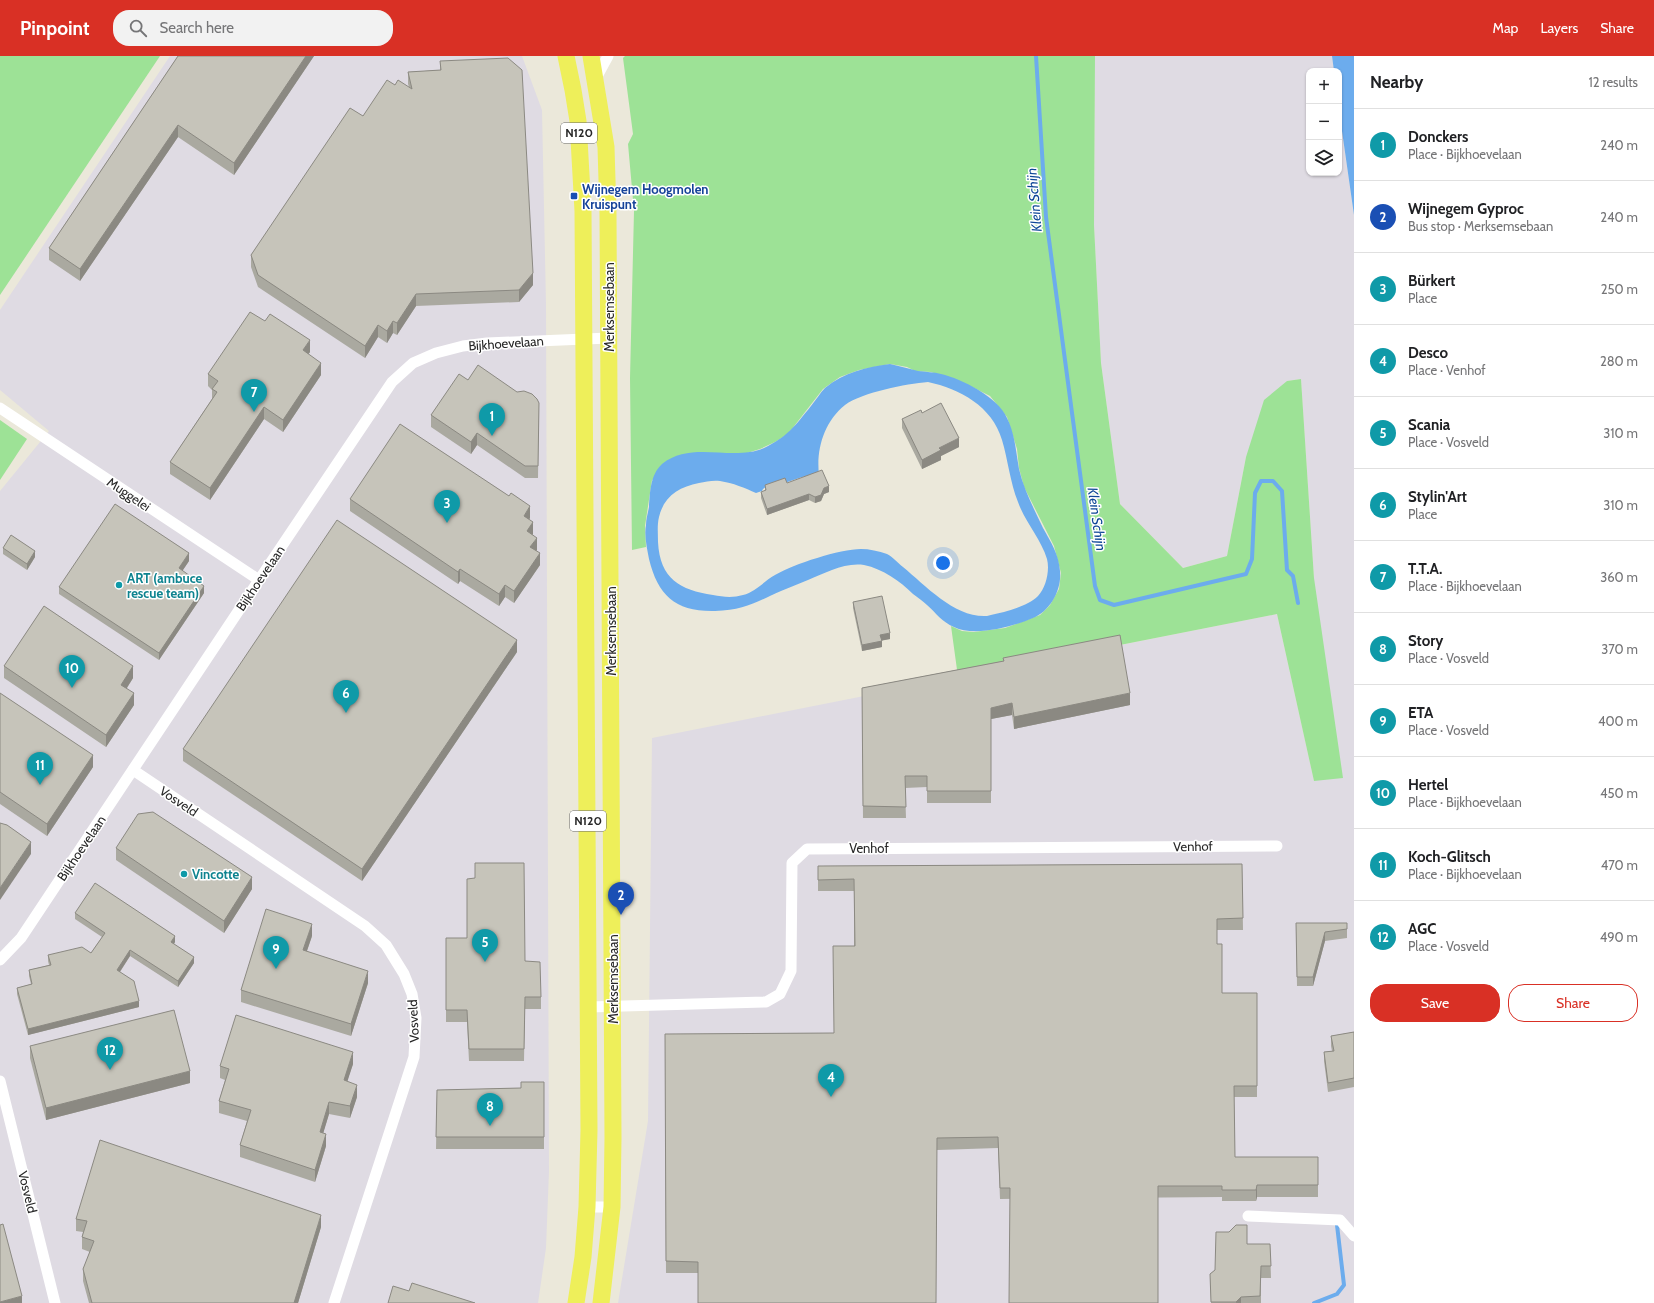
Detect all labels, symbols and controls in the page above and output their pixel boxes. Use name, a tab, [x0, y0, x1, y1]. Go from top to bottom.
search box	[113, 10, 393, 46]
text: Pinpoint	[20, 17, 89, 40]
icon: search	[127, 17, 149, 39]
text: Search here	[159, 19, 234, 37]
text: Map	[1493, 19, 1518, 37]
text: Layers	[1540, 19, 1578, 37]
text: Share	[1600, 19, 1634, 37]
map controls	[1306, 68, 1342, 176]
button: +	[1306, 68, 1342, 104]
text: Nearby	[1370, 72, 1423, 92]
text: 12 results	[1588, 74, 1638, 90]
button: −	[1306, 104, 1342, 140]
road number: N120	[561, 123, 597, 143]
text: Donckers	[1408, 128, 1468, 146]
text: 1	[1381, 137, 1385, 153]
text: 240 m	[1600, 137, 1638, 153]
button: layers	[1306, 140, 1342, 176]
text: Place · Bijkhoevelaan	[1408, 146, 1522, 162]
water label: Klein Schijn	[1022, 167, 1046, 233]
place label: Wijnegem Hoogmolen Kruispunt	[582, 181, 709, 212]
marker: Wijnegem Hoogmolen Kruispunt	[569, 191, 579, 201]
text: Wijnegem Gyproc	[1408, 200, 1524, 218]
text: 2	[1380, 209, 1386, 225]
text: 240 m	[1600, 209, 1638, 225]
text: Bus stop · Merksemsebaan	[1408, 218, 1553, 234]
street label: Merksemsebaan	[601, 262, 617, 352]
text: Bürkert	[1408, 272, 1455, 290]
text: 3	[1379, 281, 1387, 297]
text: 250 m	[1601, 281, 1638, 297]
text: Place	[1408, 290, 1437, 306]
street label: Bijkhoevelaan	[468, 332, 544, 355]
text: Desco	[1408, 344, 1448, 362]
text: 4	[1379, 353, 1387, 369]
text: 280 m	[1600, 353, 1638, 369]
text: Place · Venhof	[1408, 362, 1486, 378]
pin: 7	[241, 379, 267, 412]
pin: 1	[479, 403, 505, 436]
text: Scania	[1408, 416, 1450, 434]
text: 5	[1380, 425, 1386, 441]
text: 310 m	[1603, 425, 1638, 441]
text: Place · Vosveld	[1408, 434, 1489, 450]
street label: Muggelei	[104, 474, 154, 514]
water label: Klein Schijn	[1084, 486, 1110, 552]
text: Stylin'Art	[1408, 488, 1467, 506]
pin: 3	[434, 490, 460, 523]
text: 6	[1379, 497, 1387, 513]
text: 310 m	[1603, 497, 1638, 513]
text: Place	[1408, 506, 1437, 522]
street label: Bijkhoevelaan	[232, 542, 289, 614]
your location	[933, 553, 953, 573]
text: T.T.A.	[1408, 560, 1442, 578]
text: 7	[1380, 569, 1386, 585]
text: 360 m	[1600, 569, 1638, 585]
place label: ART (ambuce rescue team)	[127, 570, 202, 601]
text: Place · Bijkhoevelaan	[1408, 578, 1522, 594]
marker: ART (ambuce rescue team)	[114, 580, 124, 590]
street label: Merksemsebaan	[603, 586, 619, 676]
text: Story	[1408, 632, 1443, 650]
text: 8	[1379, 641, 1387, 657]
text: 370 m	[1601, 641, 1638, 657]
text: Place · Vosveld	[1408, 650, 1489, 666]
pin: 10	[59, 655, 85, 688]
pin: 6	[333, 680, 359, 713]
text: ETA	[1408, 704, 1433, 722]
text: 9	[1379, 713, 1387, 729]
text: 400 m	[1598, 713, 1638, 729]
text: Place · Vosveld	[1408, 722, 1489, 738]
pin: 11	[27, 752, 53, 785]
text: Hertel	[1408, 776, 1448, 794]
street label: Vosveld	[157, 782, 201, 820]
text: 10	[1376, 785, 1390, 801]
text: 450 m	[1600, 785, 1638, 801]
text: Place · Bijkhoevelaan	[1408, 794, 1522, 810]
road number: N120	[570, 811, 606, 831]
street label: Bijkhoevelaan	[53, 812, 110, 884]
street label: Venhof	[1173, 838, 1214, 854]
street label: Venhof	[849, 840, 889, 856]
text: Koch-Glitsch	[1408, 848, 1491, 866]
text: 11	[1378, 857, 1388, 873]
text: 470 m	[1601, 857, 1638, 873]
place label: Vincotte	[192, 866, 239, 882]
text: Place · Bijkhoevelaan	[1408, 866, 1522, 882]
marker: Vincotte	[179, 869, 189, 879]
pin: 2	[608, 882, 634, 915]
text: AGC	[1408, 920, 1436, 938]
pin: 5	[472, 929, 498, 962]
text: 12	[1377, 929, 1389, 945]
text: 490 m	[1600, 929, 1638, 945]
street label: Merksemsebaan	[605, 934, 621, 1024]
pin: 9	[263, 936, 289, 969]
text: Place · Vosveld	[1408, 938, 1489, 954]
button: Save	[1370, 984, 1500, 1022]
button: Share	[1508, 984, 1638, 1022]
street label: Vosveld	[404, 999, 422, 1043]
pin: 12	[97, 1037, 123, 1070]
pin: 4	[818, 1064, 844, 1097]
pin: 8	[477, 1093, 503, 1126]
street label: Vosveld	[15, 1169, 41, 1215]

